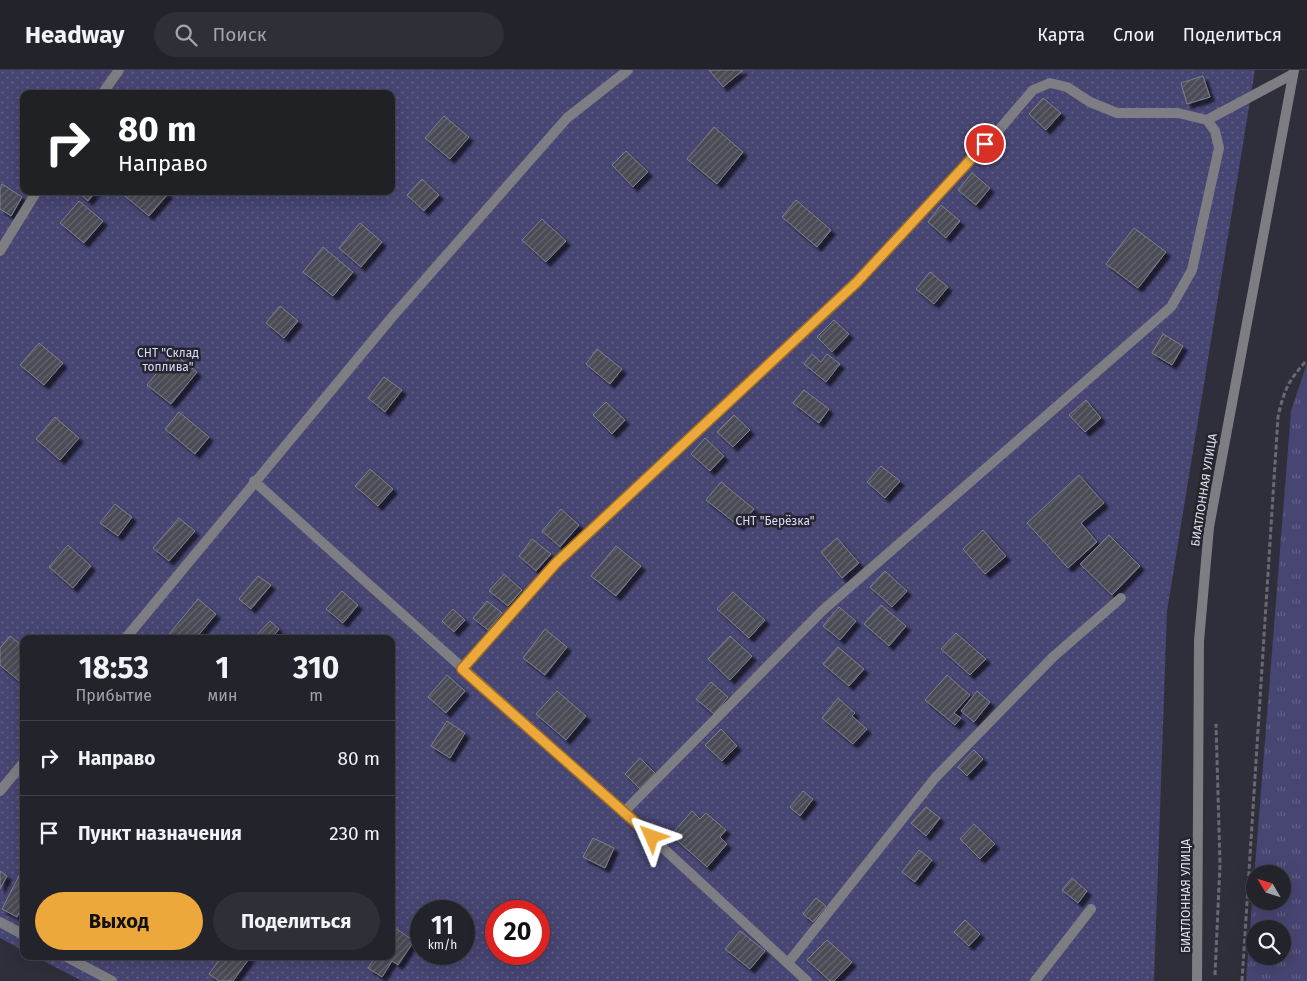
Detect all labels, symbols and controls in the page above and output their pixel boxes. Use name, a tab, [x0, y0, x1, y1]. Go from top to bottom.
search box	[154, 12, 504, 57]
text: Headway	[25, 21, 124, 49]
icon: search	[172, 21, 200, 49]
text: Поиск	[212, 23, 267, 46]
text: Карта	[1037, 24, 1085, 46]
text: Слои	[1113, 24, 1155, 46]
text: Поделиться	[1183, 24, 1282, 46]
text: 80 m	[118, 108, 197, 150]
icon: right	[35, 110, 100, 175]
pin	[964, 123, 1006, 165]
icon: arrive	[971, 130, 999, 158]
text: Направо	[118, 150, 208, 177]
park label: СНТ "Склад топлива"	[137, 346, 199, 374]
street label: БИАТЛОННАЯ УЛИЦА	[1188, 432, 1220, 547]
park label: СНТ "Берёзка"	[735, 514, 815, 528]
text: 18:53	[79, 650, 149, 686]
text: 1	[216, 650, 229, 686]
text: 310	[293, 650, 339, 686]
text: Прибытие	[76, 686, 152, 705]
text: мин	[208, 686, 237, 705]
text: m	[309, 686, 323, 705]
icon: right	[35, 744, 63, 772]
text: Направо	[78, 747, 155, 770]
text: 80 m	[338, 747, 380, 770]
position arrow	[625, 810, 677, 862]
icon: arrive	[35, 819, 63, 847]
text: Пункт назначения	[78, 822, 242, 845]
text: 230 m	[329, 822, 380, 845]
street label: БИАТЛОННАЯ УЛИЦА	[1179, 839, 1193, 953]
north arrow	[1246, 865, 1291, 910]
map controls	[1246, 865, 1291, 965]
button: Выход	[35, 892, 203, 950]
button: Поделиться	[213, 892, 380, 950]
speed limit sign: 20	[485, 900, 550, 965]
text: 11	[431, 911, 454, 941]
button: search	[1246, 920, 1291, 965]
text: km/h	[428, 938, 457, 952]

